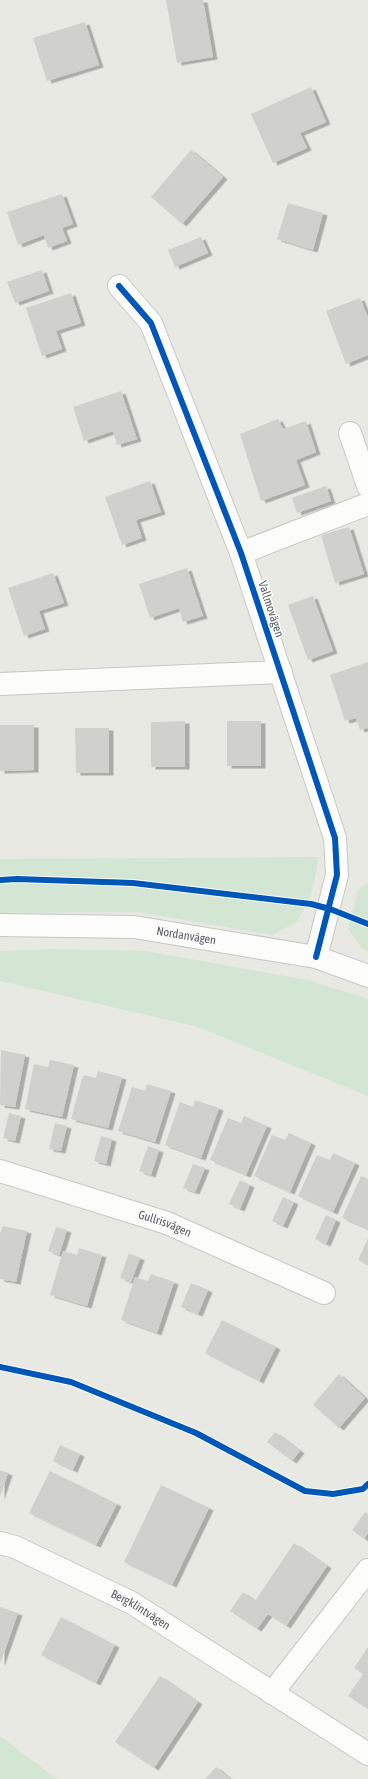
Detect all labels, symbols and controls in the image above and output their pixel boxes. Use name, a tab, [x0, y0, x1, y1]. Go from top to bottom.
street label: Vallmovägen	[255, 579, 287, 639]
street label: Nordanvägen	[156, 924, 217, 947]
street label: Gullrisvägen	[136, 1207, 194, 1240]
street label: Bergklintvägen	[109, 1587, 173, 1633]

